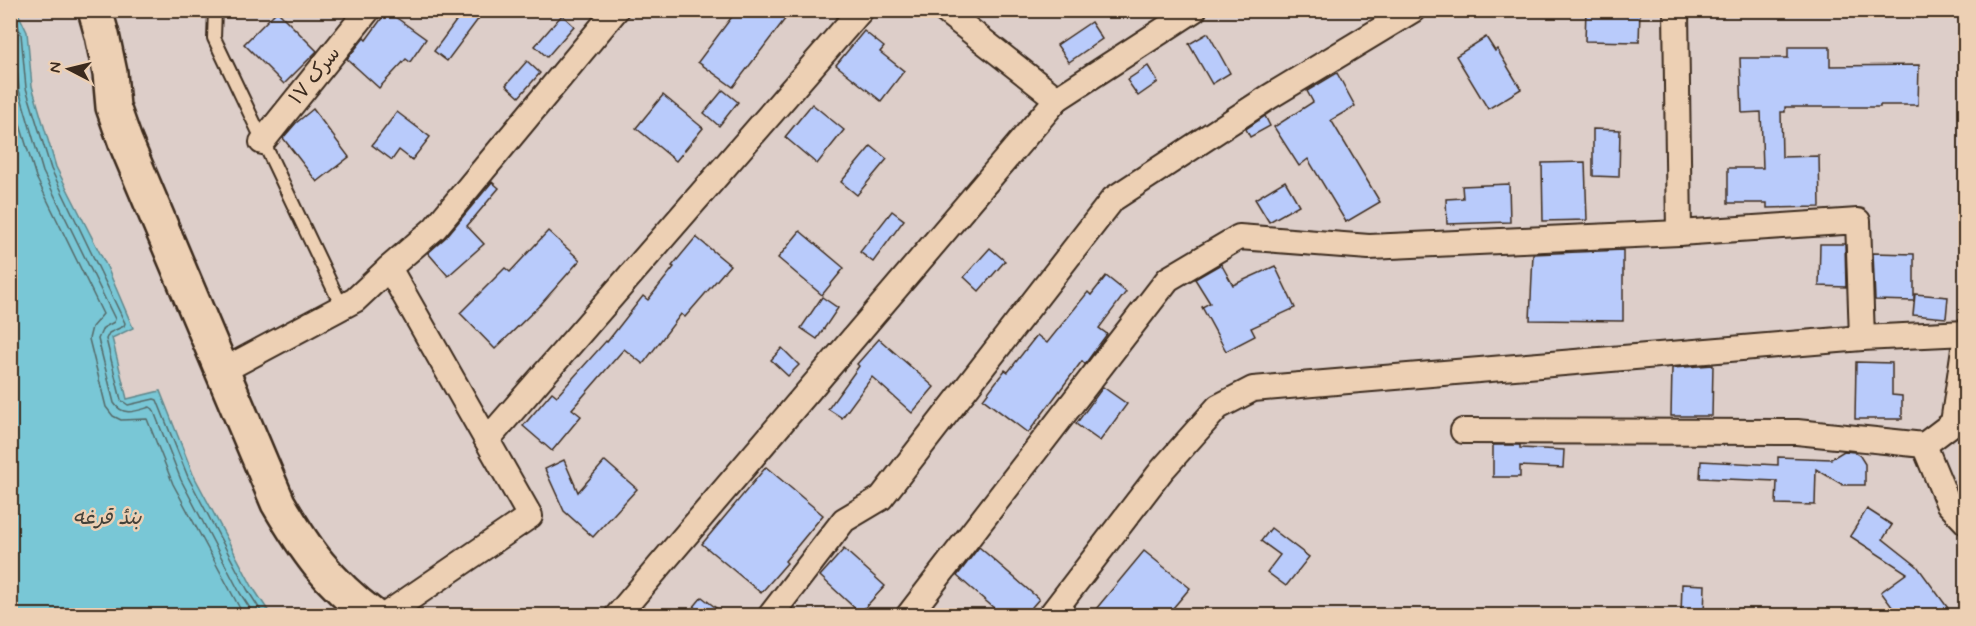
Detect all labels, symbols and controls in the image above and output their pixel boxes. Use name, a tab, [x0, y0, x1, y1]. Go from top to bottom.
north arrow	[39, 39, 99, 99]
street label: سرک ۱۷	[283, 41, 347, 111]
text: N	[45, 61, 67, 74]
water label: بندٔ قرغه	[73, 504, 142, 532]

